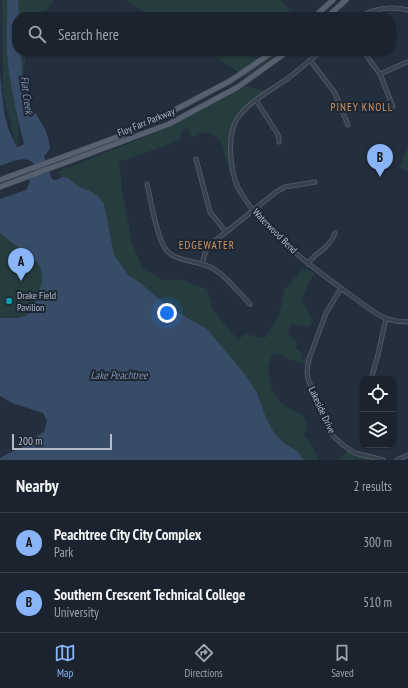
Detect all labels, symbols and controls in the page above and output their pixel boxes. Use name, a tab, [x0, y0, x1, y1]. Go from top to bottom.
search box	[12, 12, 396, 56]
icon: search	[26, 23, 48, 45]
text: Search here	[58, 25, 119, 44]
water label: Flat Creek	[17, 75, 37, 117]
district label: PINEY KNOLL	[331, 100, 393, 114]
street label: Floy Farr Parkway	[116, 105, 177, 139]
pin: B	[367, 144, 393, 177]
street label: Waterwood Bend	[250, 206, 300, 256]
district label: EDGEWATER	[179, 238, 235, 252]
pin: A	[8, 248, 34, 281]
place label: Drake Field Pavilion	[17, 289, 56, 314]
marker: Drake Field Pavilion	[4, 296, 14, 306]
your location	[157, 303, 177, 323]
water label: Lake Peachtree	[90, 368, 149, 382]
map controls	[360, 376, 396, 448]
button: locate	[360, 376, 396, 412]
street label: Lakeside Drive	[305, 384, 339, 436]
button: layers	[360, 412, 396, 448]
scale bar	[12, 432, 112, 451]
text: 200 m	[18, 434, 42, 448]
text: Nearby	[16, 475, 59, 497]
text: 2 results	[353, 478, 392, 495]
text: Peachtree City City Complex	[54, 525, 201, 544]
text: A	[26, 534, 32, 551]
text: 300 m	[363, 534, 392, 551]
text: Park	[54, 544, 73, 561]
text: Southern Crescent Technical College	[54, 585, 245, 604]
text: B	[26, 594, 32, 611]
text: 510 m	[363, 594, 392, 611]
text: University	[54, 604, 99, 621]
tab: Map	[54, 642, 76, 680]
tab: Directions	[185, 642, 223, 680]
tab: Saved	[331, 642, 354, 680]

